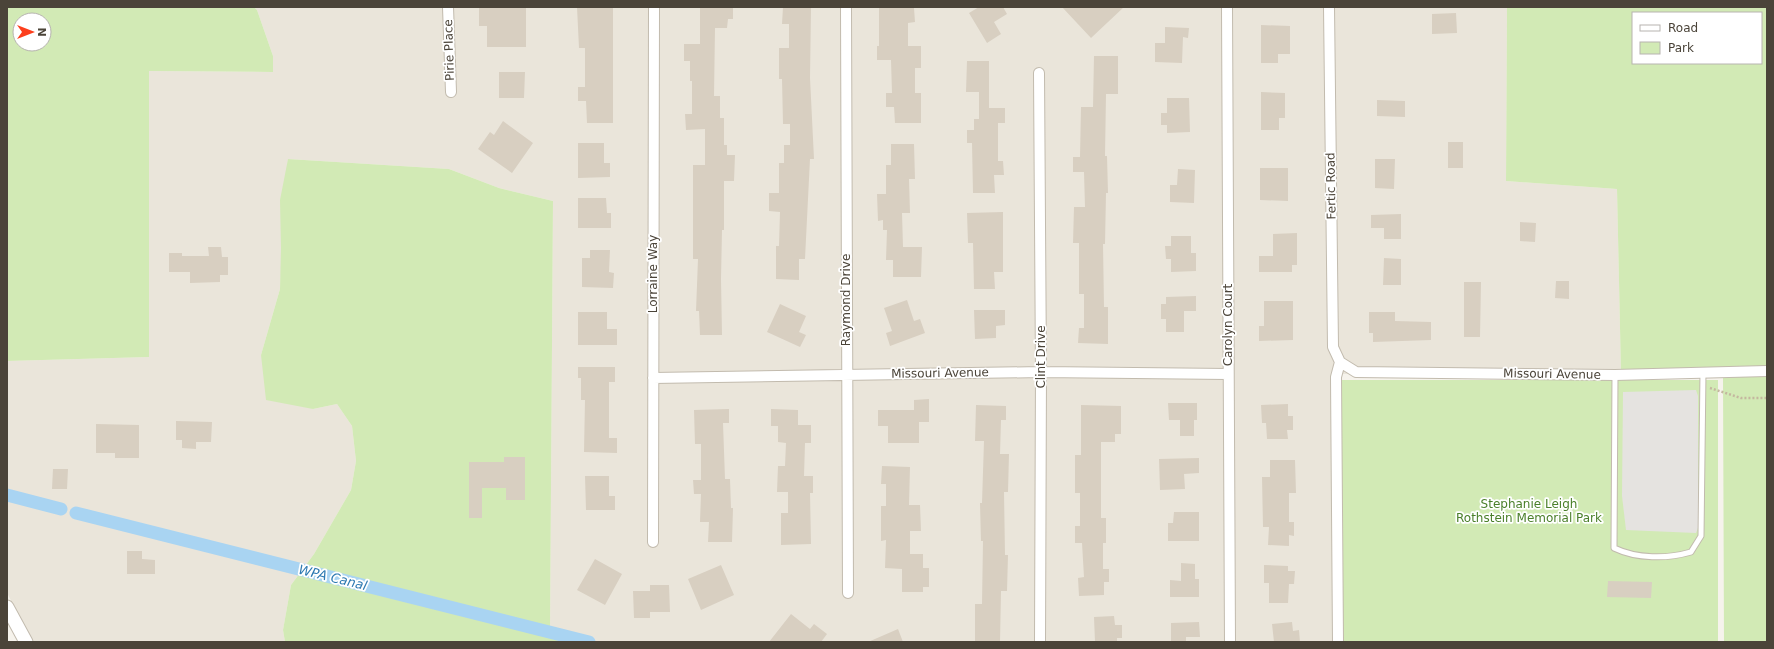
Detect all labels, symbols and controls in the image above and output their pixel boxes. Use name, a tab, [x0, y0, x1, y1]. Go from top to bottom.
north arrow	[12, 12, 52, 52]
legend	[1632, 12, 1762, 64]
street label: Pirie Place	[441, 19, 457, 81]
text: Road	[1668, 21, 1698, 35]
text: N	[35, 27, 48, 37]
text: Park	[1668, 41, 1694, 55]
street label: Fertic Road	[1323, 152, 1339, 220]
street label: Lorraine Way	[646, 235, 660, 313]
street label: Raymond Drive	[839, 254, 853, 346]
street label: Carolyn Court	[1221, 283, 1235, 366]
street label: Clint Drive	[1034, 325, 1048, 389]
street label: Missouri Avenue	[891, 365, 989, 381]
street label: Missouri Avenue	[1503, 366, 1601, 382]
park label: Stephanie Leigh Rothstein Memorial Park	[1456, 497, 1602, 525]
water label: WPA Canal	[297, 562, 369, 593]

